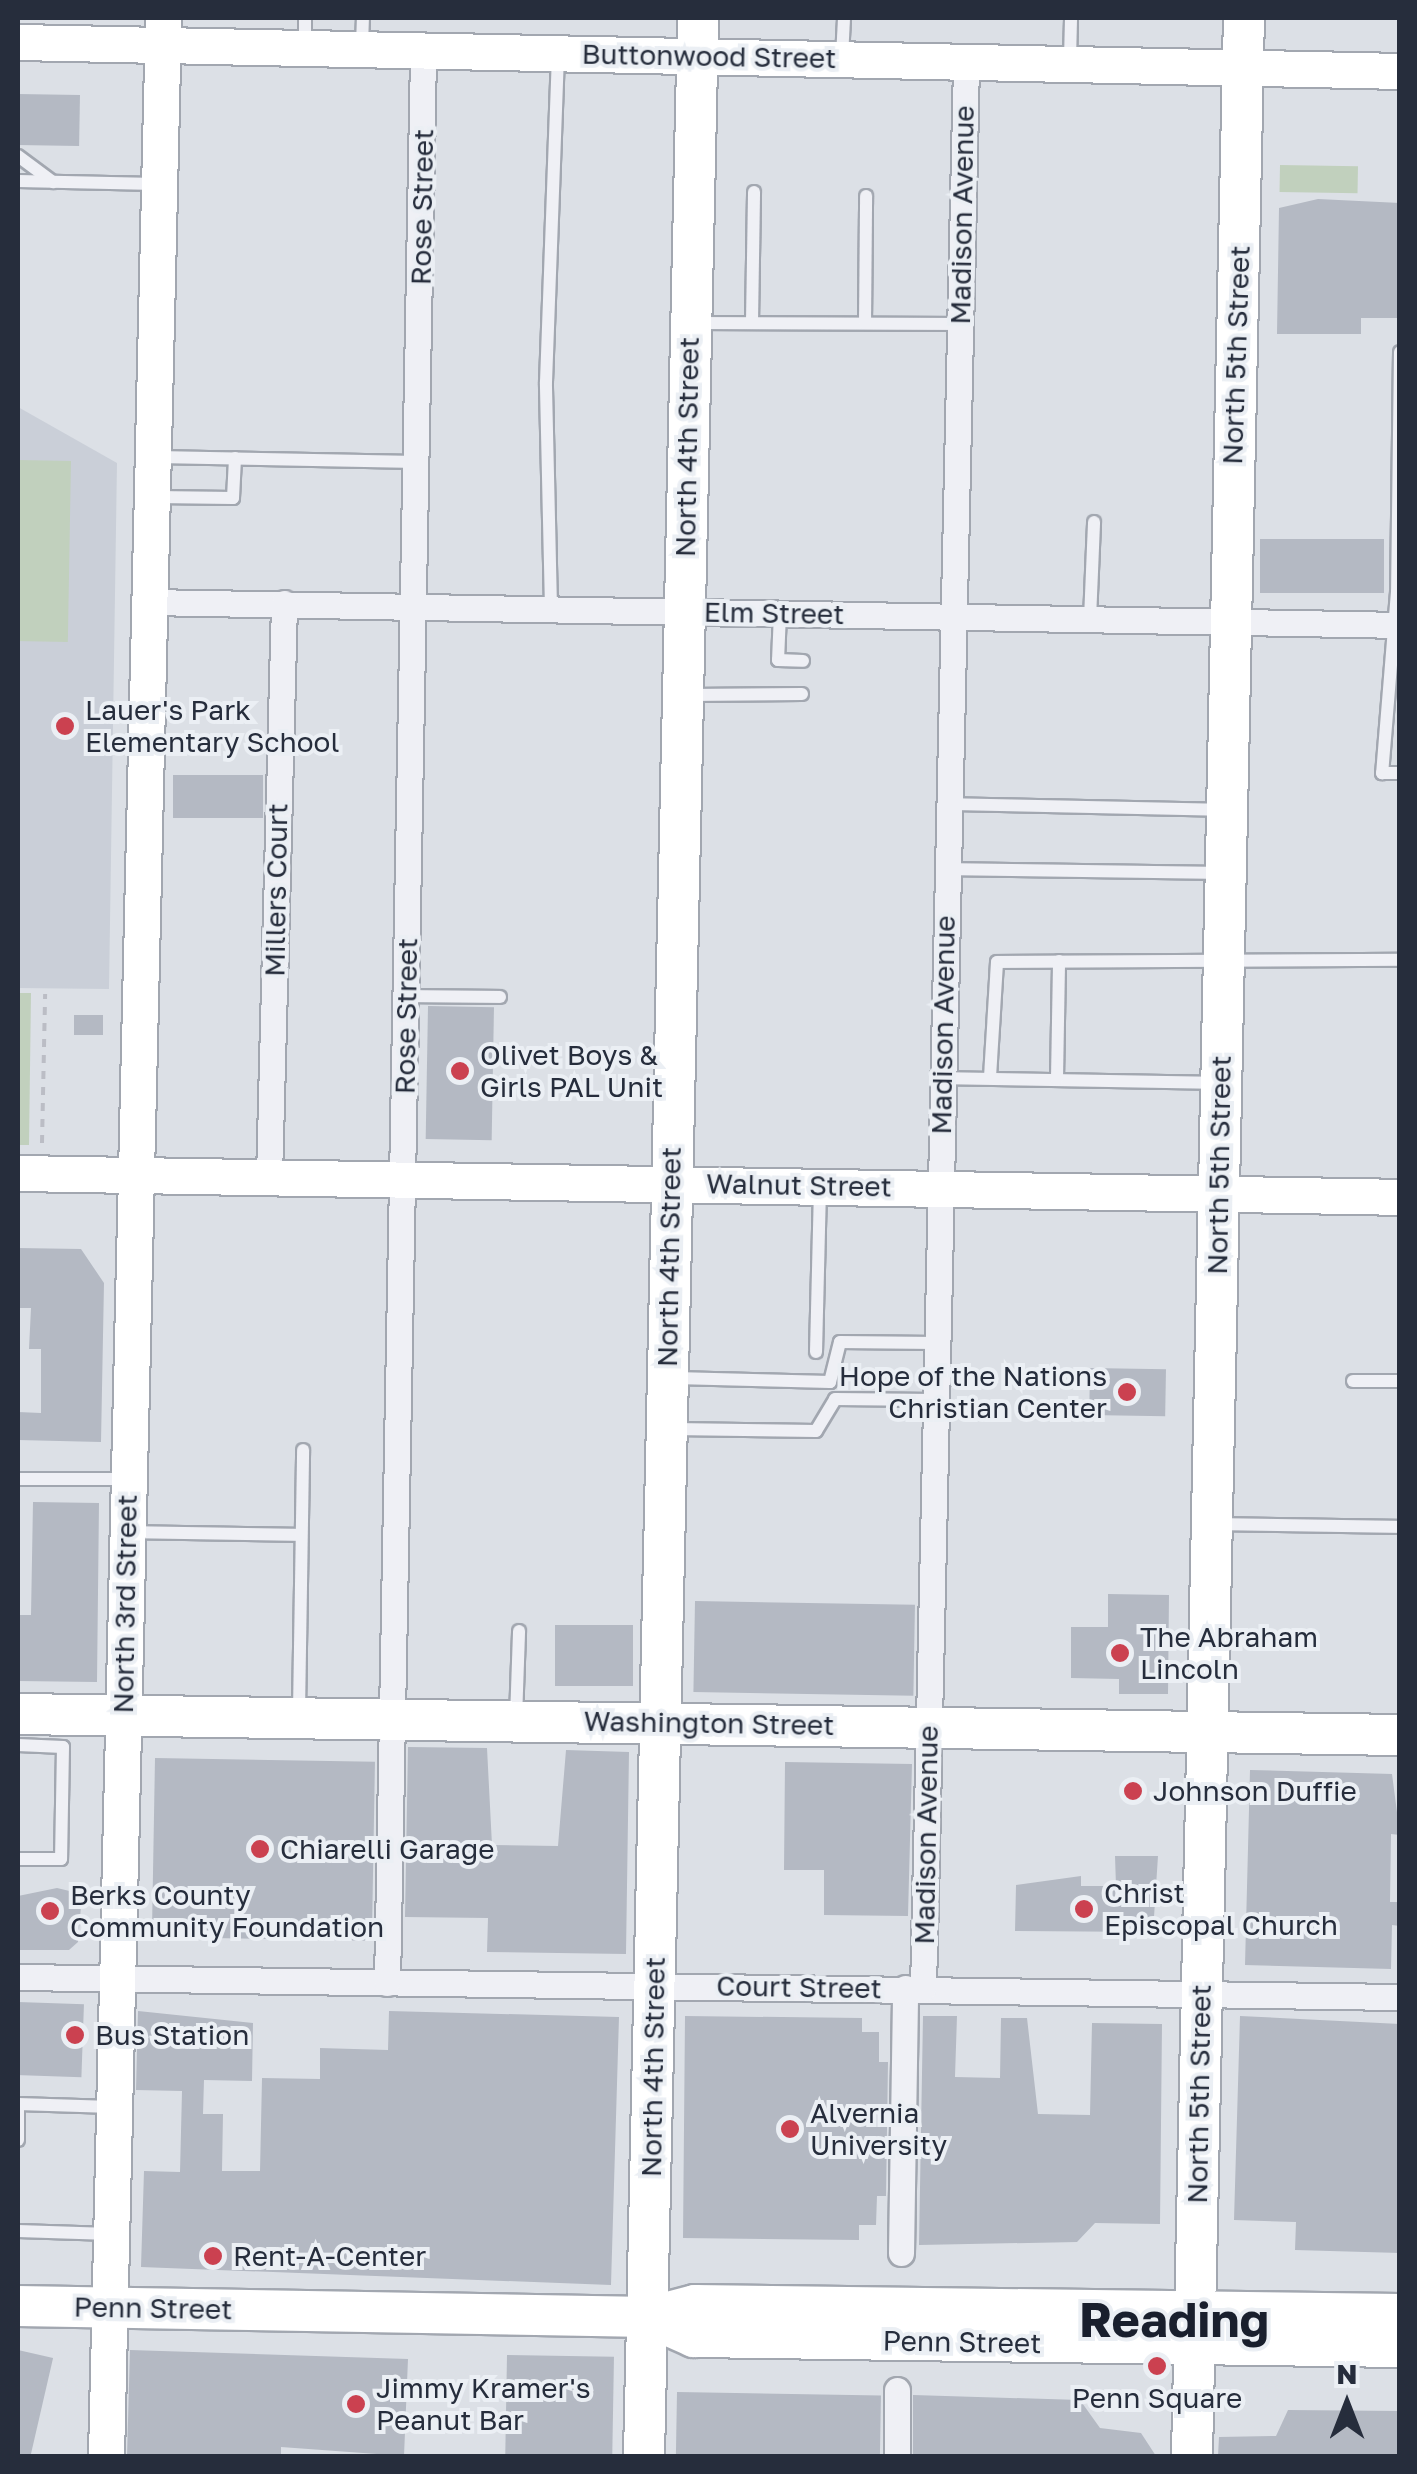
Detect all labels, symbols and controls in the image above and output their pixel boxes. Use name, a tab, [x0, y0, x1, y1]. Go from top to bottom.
street label: Buttonwood Street	[581, 37, 837, 75]
street label: Madison Avenue	[943, 105, 981, 325]
street label: Rose Street	[404, 128, 440, 286]
street label: North 5th Street	[1215, 245, 1257, 465]
street label: North 4th Street	[668, 337, 706, 557]
street label: Elm Street	[703, 595, 845, 631]
place label: Lauer's Park Elementary School	[85, 693, 339, 759]
marker: Lauer's Park Elementary School	[54, 715, 76, 737]
street label: Millers Court	[258, 803, 294, 977]
street label: Madison Avenue	[924, 915, 962, 1135]
street label: Rose Street	[388, 937, 424, 1095]
place label: Olivet Boys & Girls PAL Unit	[480, 1038, 663, 1104]
street label: North 5th Street	[1200, 1055, 1238, 1275]
marker: Olivet Boys & Girls PAL Unit	[449, 1060, 471, 1082]
street label: North 4th Street	[650, 1147, 688, 1367]
street label: Walnut Street	[706, 1167, 892, 1203]
place label: Hope of the Nations Christian Center	[839, 1359, 1107, 1425]
marker: Hope of the Nations Christian Center	[1116, 1381, 1138, 1403]
street label: North 3rd Street	[106, 1494, 144, 1714]
place label: The Abraham Lincoln	[1140, 1620, 1318, 1686]
marker: The Abraham Lincoln	[1109, 1642, 1131, 1664]
street label: Washington Street	[583, 1704, 835, 1742]
street label: Madison Avenue	[907, 1725, 945, 1945]
place label: Johnson Duffie	[1153, 1774, 1357, 1808]
marker: Johnson Duffie	[1122, 1780, 1144, 1802]
place label: Chiarelli Garage	[280, 1832, 494, 1866]
marker: Chiarelli Garage	[249, 1838, 271, 1860]
place label: Christ Episcopal Church	[1104, 1876, 1338, 1942]
place label: Berks County Community Foundation	[70, 1878, 384, 1944]
marker: Christ Episcopal Church	[1073, 1898, 1095, 1920]
marker: Berks County Community Foundation	[39, 1900, 61, 1922]
street label: North 4th Street	[634, 1957, 672, 2177]
street label: Court Street	[716, 1969, 882, 2005]
street label: North 5th Street	[1180, 1984, 1218, 2204]
place label: Bus Station	[95, 2018, 249, 2052]
marker: Bus Station	[64, 2024, 86, 2046]
place label: Alvernia University	[810, 2096, 947, 2162]
marker: Alvernia University	[779, 2118, 801, 2140]
place label: Rent-A-Center	[233, 2239, 426, 2273]
marker: Rent-A-Center	[202, 2245, 224, 2267]
street label: Penn Street	[73, 2290, 233, 2326]
district label: Reading	[1079, 2291, 1269, 2349]
street label: Penn Street	[882, 2324, 1042, 2360]
north arrow	[1297, 2354, 1397, 2454]
marker: Penn Square	[1146, 2355, 1168, 2377]
text: N	[1336, 2357, 1358, 2390]
place label: Jimmy Kramer's Peanut Bar	[376, 2371, 591, 2437]
place label: Penn Square	[1072, 2381, 1242, 2415]
marker: Jimmy Kramer's Peanut Bar	[345, 2393, 367, 2415]

